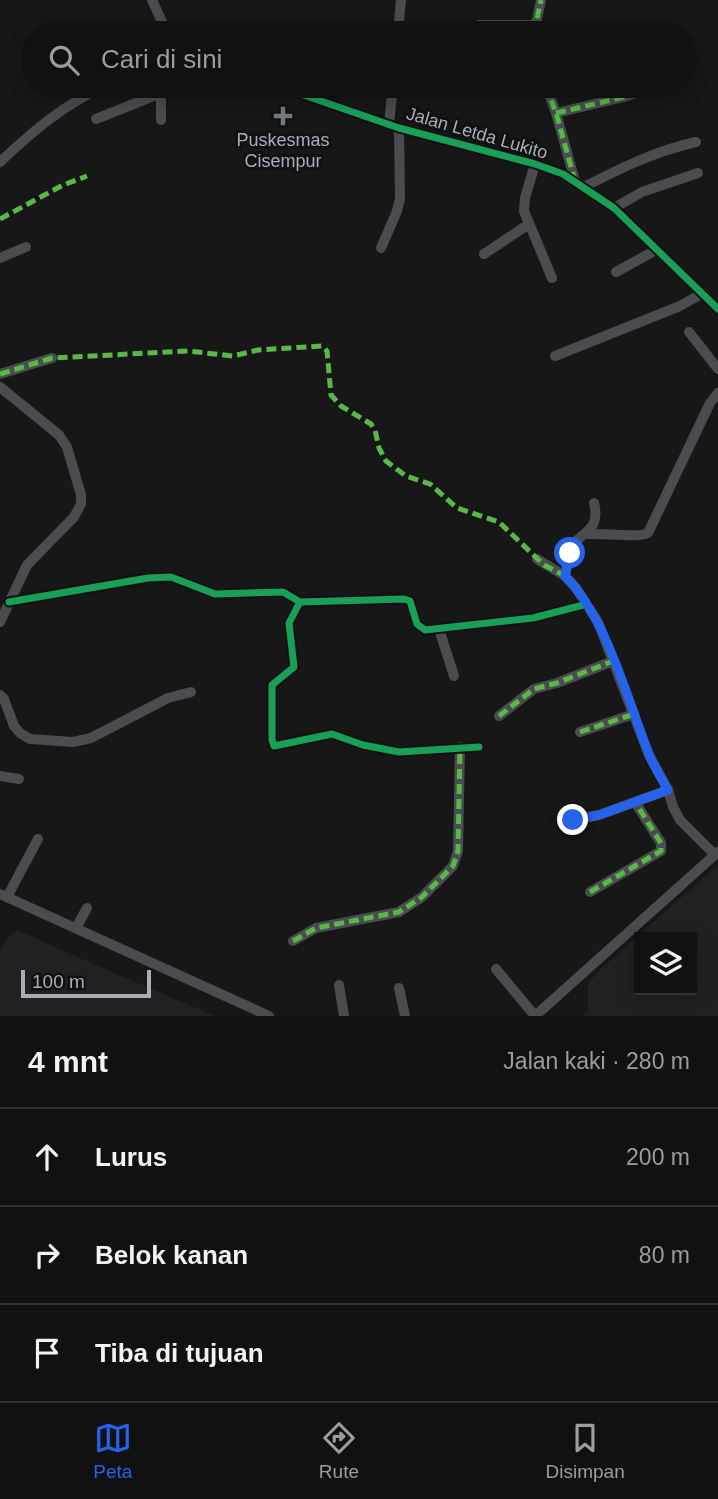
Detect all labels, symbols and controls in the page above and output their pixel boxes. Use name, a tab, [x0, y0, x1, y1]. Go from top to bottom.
search box	[21, 21, 697, 98]
icon: search	[45, 41, 83, 79]
text: Cari di sini	[101, 44, 222, 74]
street label: Jalan Letda Lukito	[404, 103, 550, 163]
marker: Puskesmas Cisempur	[273, 106, 293, 126]
place label: Puskesmas Cisempur	[236, 130, 330, 171]
route start	[554, 537, 585, 568]
route end	[557, 804, 588, 835]
map controls	[634, 932, 697, 995]
button: layers	[634, 932, 697, 995]
scale bar	[21, 967, 150, 999]
text: 100 m	[32, 971, 85, 992]
text: 4 mnt	[28, 1045, 108, 1078]
text: Jalan kaki · 280 m	[503, 1048, 690, 1074]
icon: ahead	[28, 1138, 66, 1176]
text: Lurus	[95, 1142, 167, 1172]
text: 200 m	[626, 1144, 690, 1170]
icon: right	[28, 1236, 66, 1274]
text: Belok kanan	[95, 1240, 248, 1270]
text: 80 m	[639, 1242, 690, 1268]
icon: arrive	[28, 1334, 66, 1372]
text: Tiba di tujuan	[95, 1338, 264, 1368]
tab: Peta	[93, 1419, 132, 1483]
tab: Rute	[319, 1419, 359, 1483]
tab: Disimpan	[546, 1419, 625, 1483]

